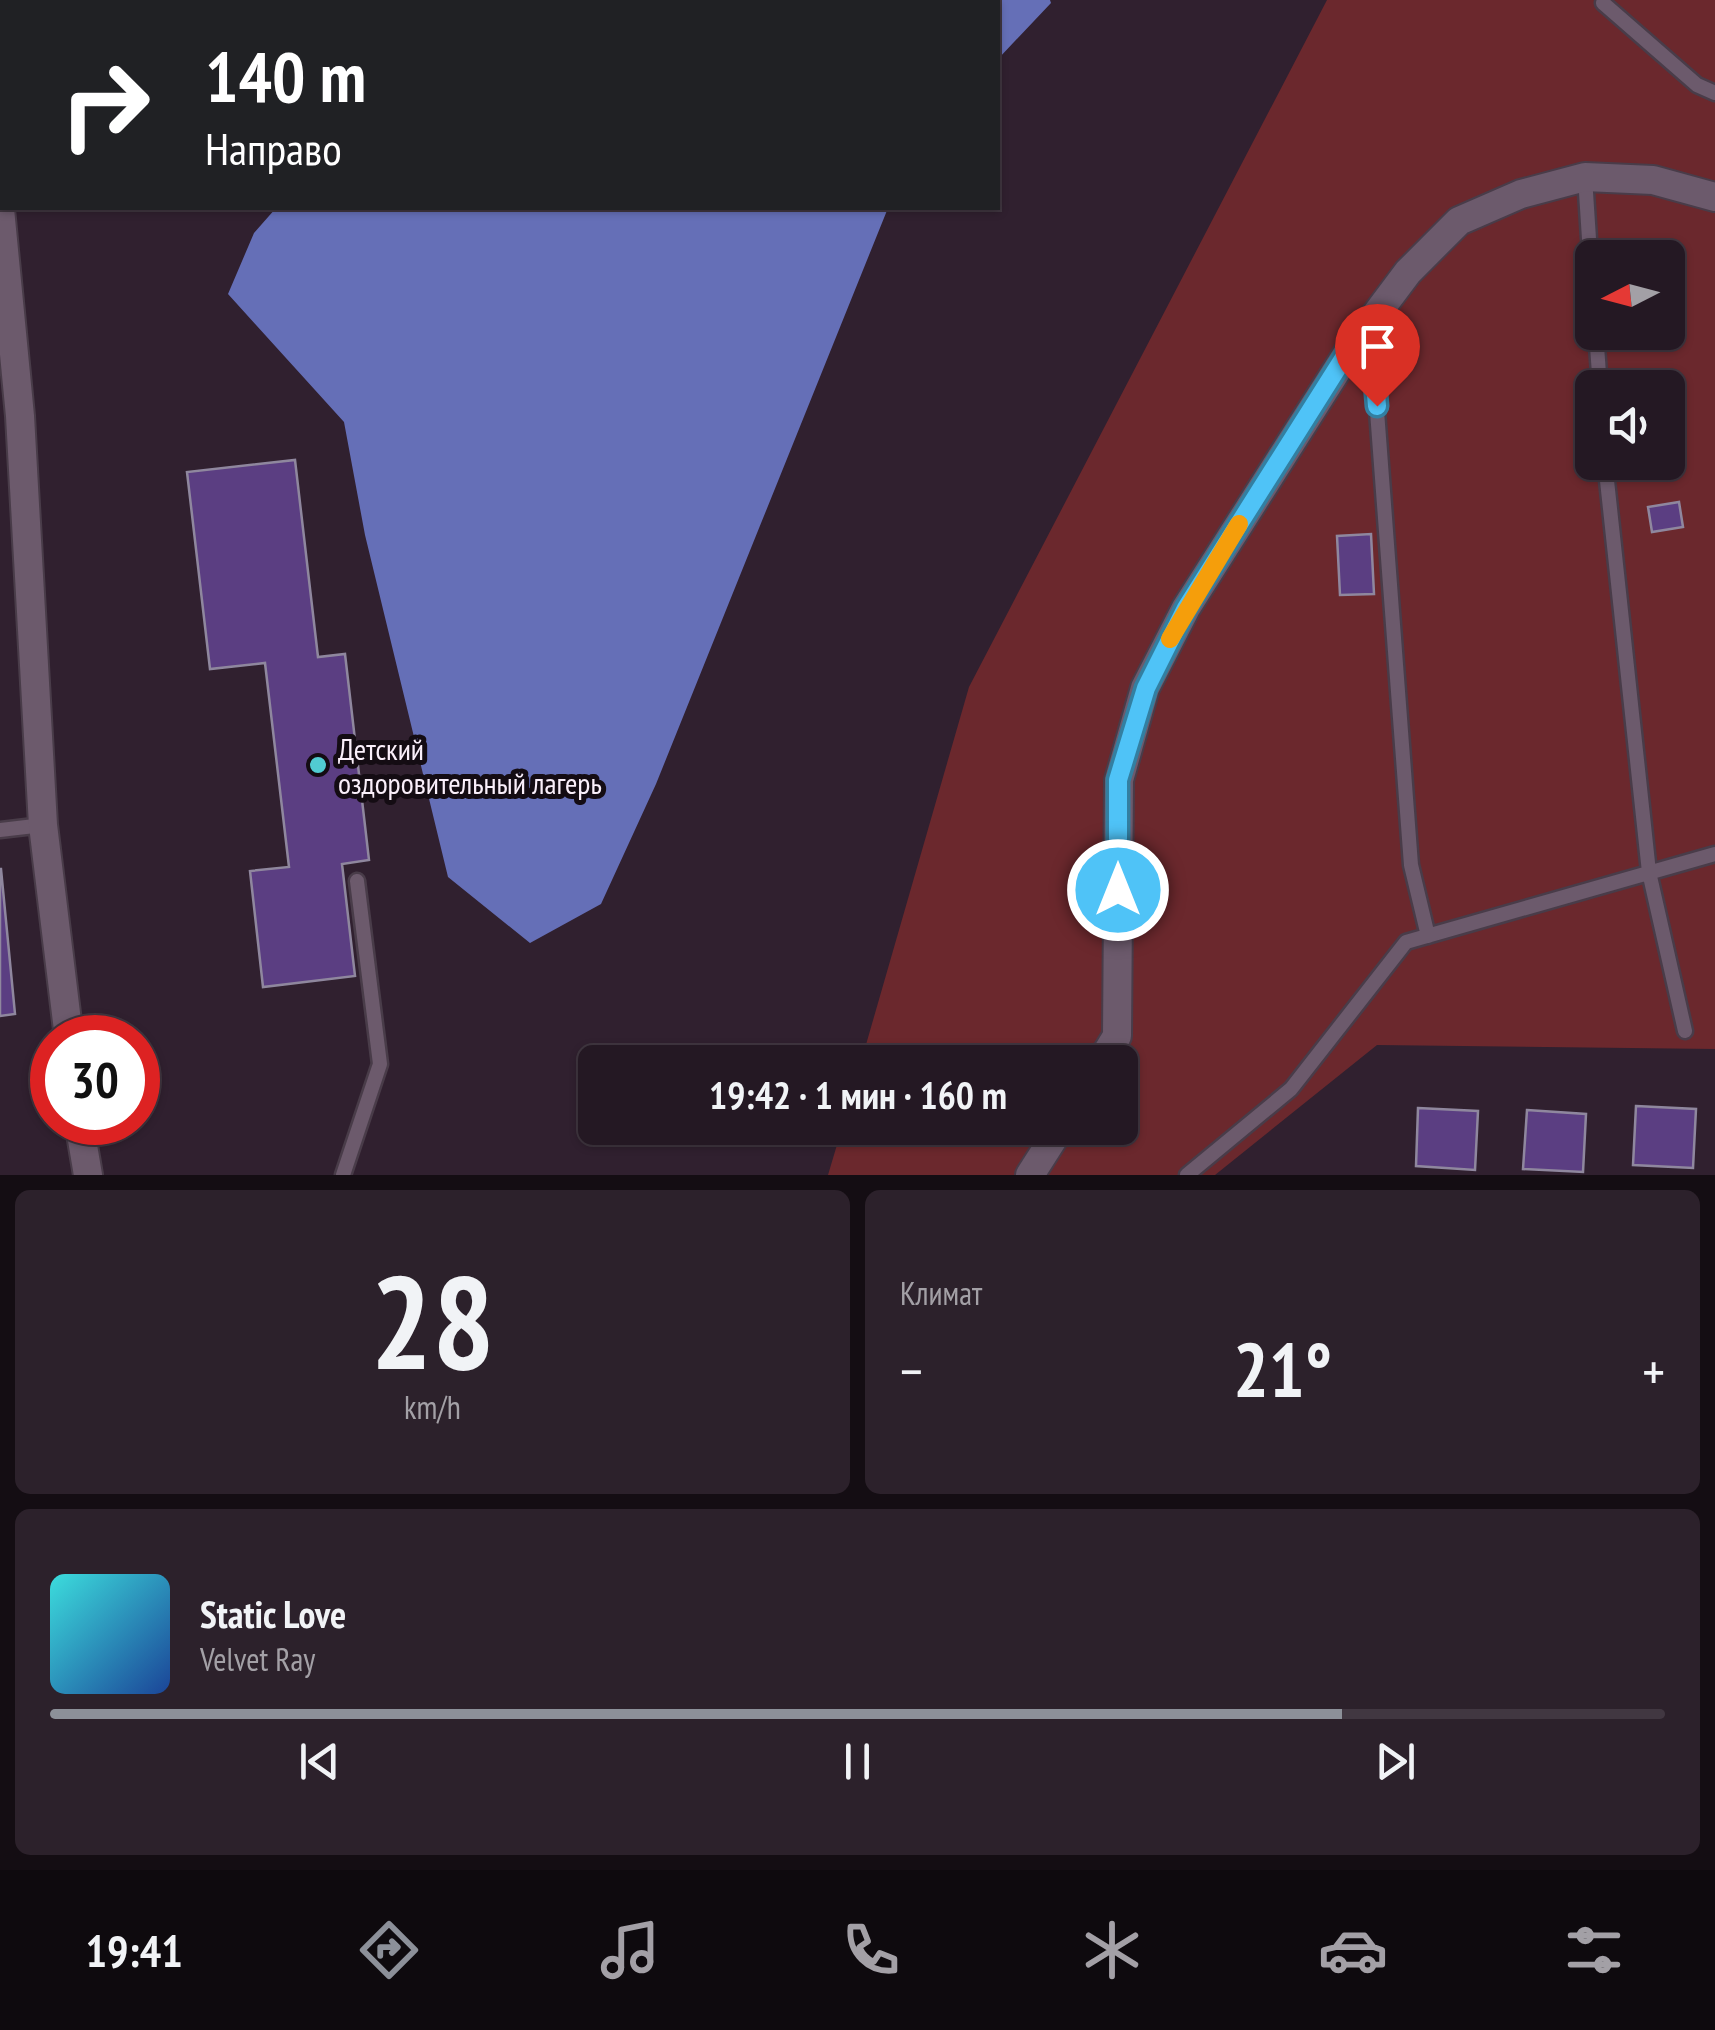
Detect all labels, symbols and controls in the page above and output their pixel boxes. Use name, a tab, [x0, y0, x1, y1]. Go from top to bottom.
text: 140 m	[205, 31, 366, 121]
icon: right	[40, 40, 170, 170]
text: Направо	[205, 119, 342, 177]
north arrow	[1575, 240, 1685, 350]
map controls	[1575, 240, 1685, 480]
pin	[1335, 304, 1420, 407]
icon: arrive	[1350, 319, 1405, 374]
button: sound	[1575, 370, 1685, 480]
place label: Детский оздоровительный лагерь	[338, 729, 602, 802]
marker: Детский оздоровительный лагерь	[307, 754, 329, 776]
position arrow	[1066, 838, 1170, 942]
speed limit sign: 30	[30, 1015, 160, 1145]
text: 19:42 · 1 мин · 160 m	[709, 1070, 1007, 1119]
text: 28	[370, 1237, 495, 1405]
text: Климат	[900, 1272, 982, 1314]
text: 21°	[1233, 1321, 1332, 1418]
text: −	[900, 1335, 923, 1406]
text: +	[1642, 1335, 1665, 1406]
text: km/h	[404, 1386, 461, 1428]
text: Static Love	[200, 1589, 346, 1638]
text: Velvet Ray	[200, 1638, 315, 1680]
icon: previous	[292, 1734, 347, 1789]
icon: pause	[830, 1734, 885, 1789]
icon: next	[1368, 1734, 1423, 1789]
icon: directions	[354, 1915, 424, 1985]
icon: music	[595, 1915, 665, 1985]
icon: phone	[836, 1915, 906, 1985]
icon: climate	[1077, 1915, 1147, 1985]
icon: car	[1318, 1915, 1388, 1985]
icon: filters	[1559, 1915, 1629, 1985]
text: 19:41	[86, 1921, 183, 1979]

